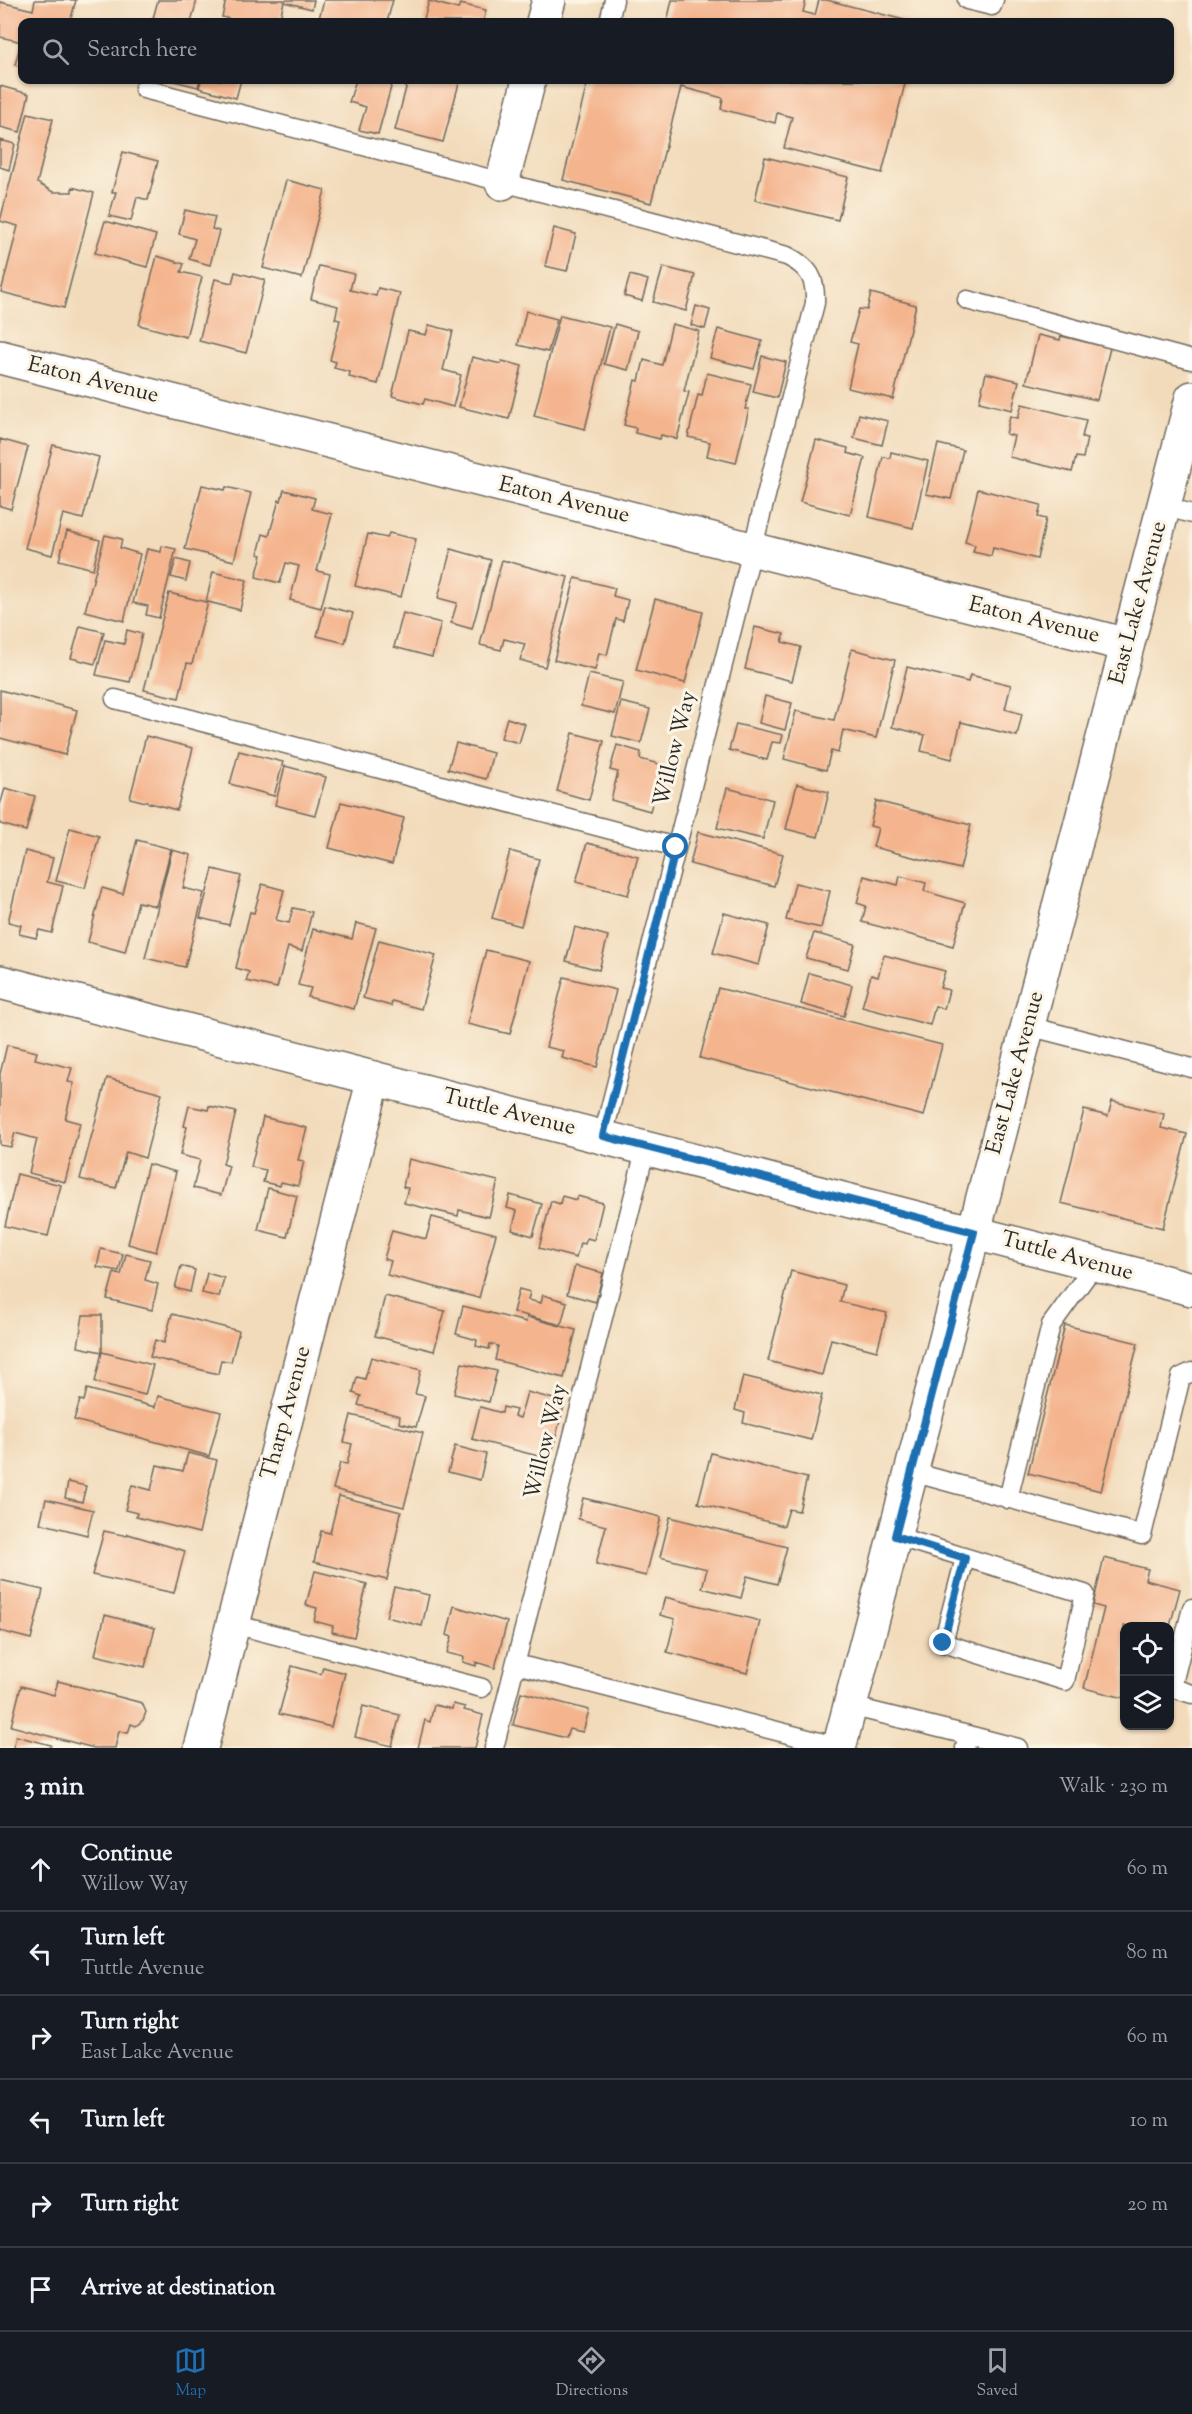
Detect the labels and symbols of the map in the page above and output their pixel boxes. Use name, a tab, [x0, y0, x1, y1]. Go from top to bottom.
street label: Eaton Avenue	[24, 349, 162, 413]
street label: Eaton Avenue	[495, 469, 633, 533]
street label: East Lake Avenue	[1102, 518, 1176, 688]
street label: Eaton Avenue	[965, 589, 1103, 653]
street label: Willow Way	[646, 688, 706, 810]
route start	[662, 833, 688, 859]
street label: East Lake Avenue	[979, 988, 1053, 1158]
street label: Tuttle Avenue	[439, 1081, 579, 1145]
street label: Tuttle Avenue	[997, 1224, 1137, 1290]
street label: Tharp Avenue	[254, 1343, 320, 1483]
street label: Willow Way	[517, 1381, 577, 1503]
route end	[929, 1629, 955, 1655]

